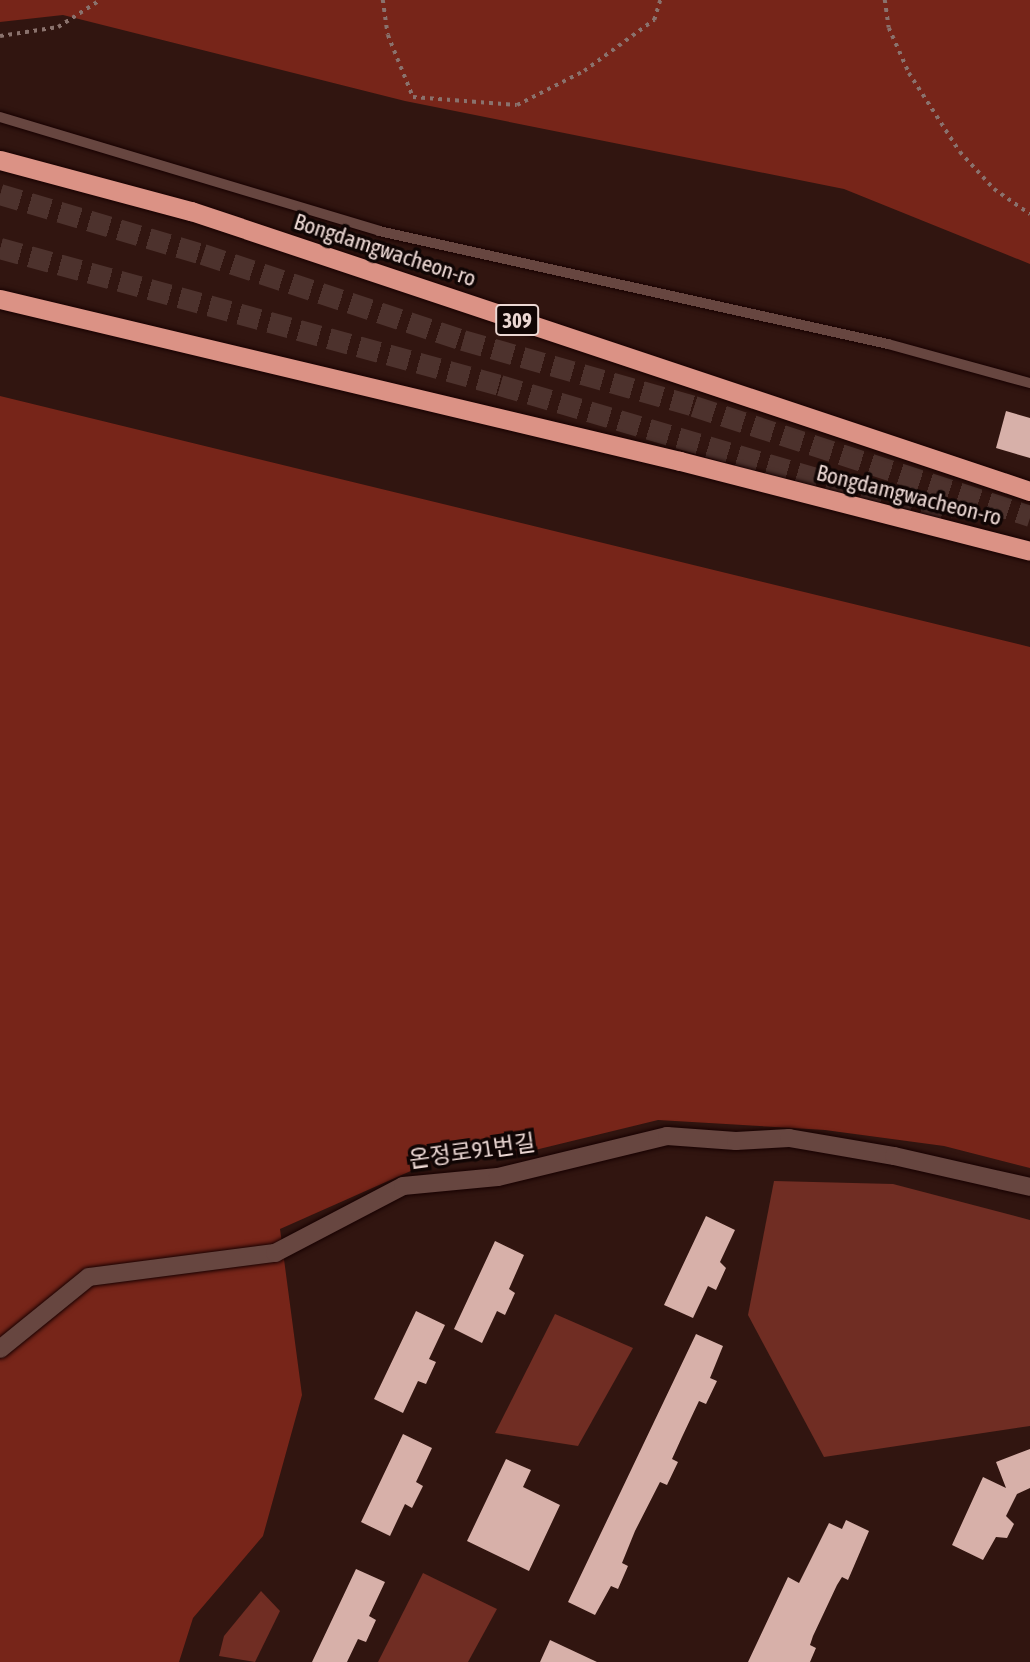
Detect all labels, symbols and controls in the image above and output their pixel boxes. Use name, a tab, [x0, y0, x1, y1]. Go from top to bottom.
street label: Bongdamgwacheon-ro	[290, 208, 480, 292]
road number: 309	[494, 302, 540, 338]
street label: Bongdamgwacheon-ro	[814, 459, 1004, 531]
street label: 온정로91번길	[407, 1128, 537, 1174]

